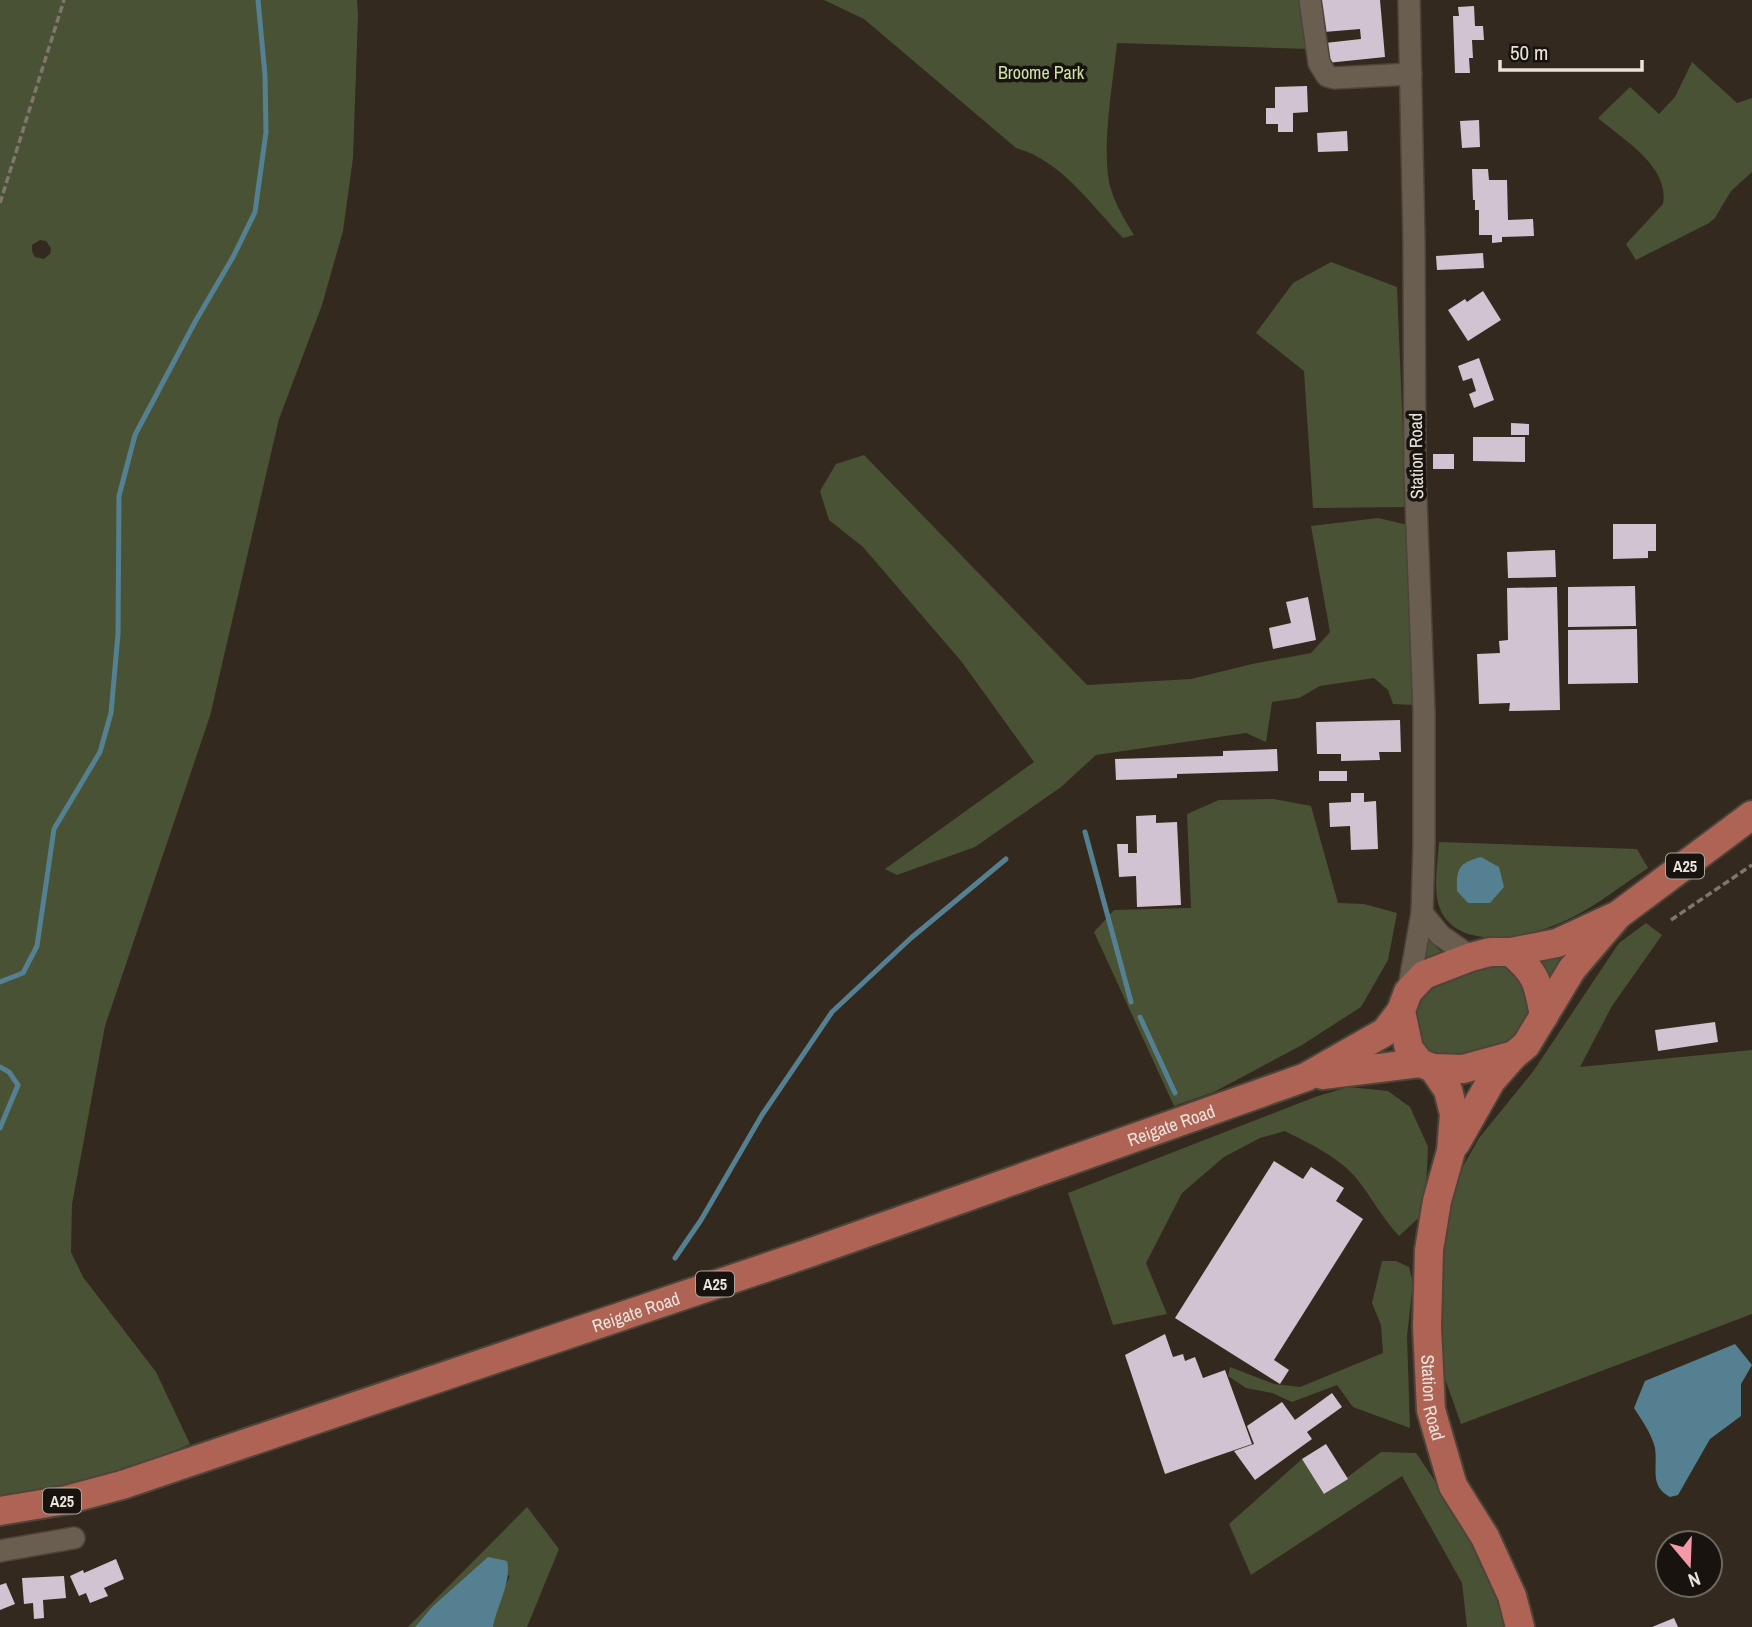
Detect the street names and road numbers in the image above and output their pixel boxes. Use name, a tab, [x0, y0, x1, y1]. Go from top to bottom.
street label: Station Road	[1403, 413, 1429, 499]
road number: A25	[1666, 853, 1704, 878]
street label: Reigate Road	[1124, 1098, 1218, 1152]
road number: A25	[696, 1272, 734, 1296]
street label: Reigate Road	[588, 1285, 683, 1338]
street label: Station Road	[1416, 1354, 1452, 1443]
road number: A25	[43, 1488, 81, 1513]

